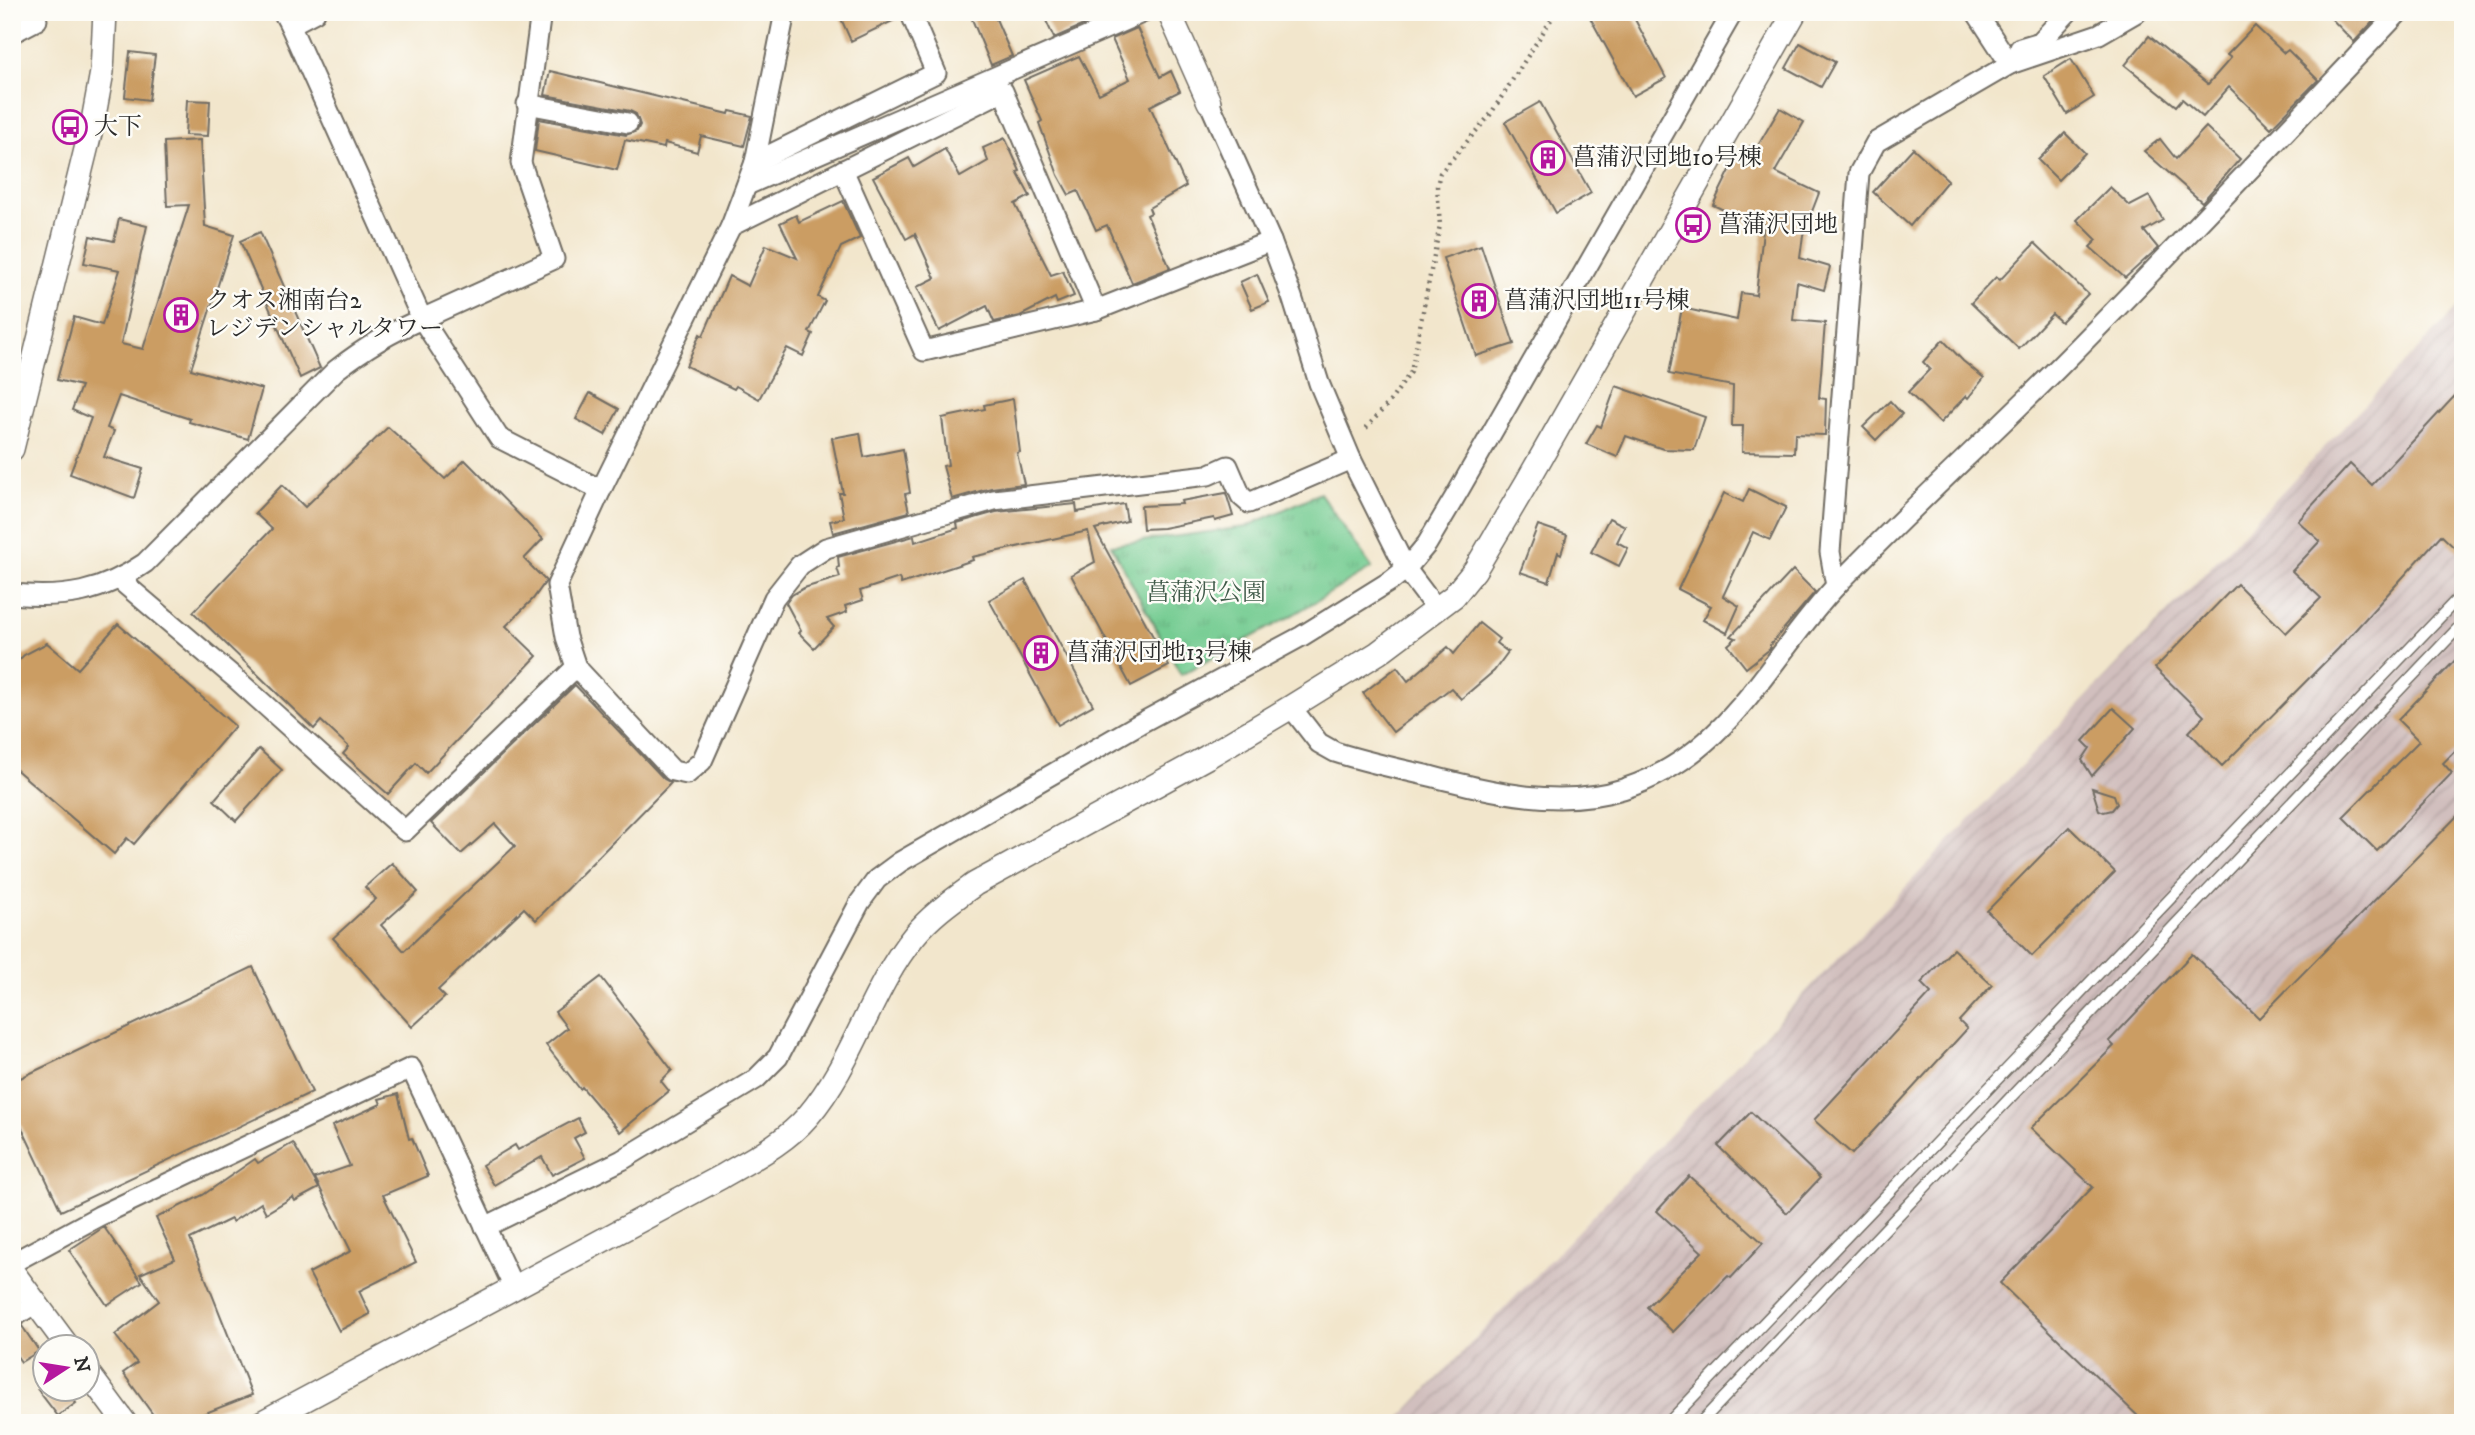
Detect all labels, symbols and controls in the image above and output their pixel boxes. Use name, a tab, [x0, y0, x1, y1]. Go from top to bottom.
bus stop icon: 大下	[51, 108, 89, 146]
place label: 大下	[94, 112, 142, 142]
building icon: 菖蒲沢団地10号棟	[1529, 139, 1567, 177]
place label: 菖蒲沢団地10号棟	[1572, 143, 1762, 173]
bus stop icon: 菖蒲沢団地	[1674, 206, 1712, 244]
place label: 菖蒲沢団地	[1718, 210, 1838, 240]
building icon: 菖蒲沢団地11号棟	[1460, 282, 1498, 320]
place label: クオス湘南台2 レジデンシャルタワー	[206, 286, 443, 344]
place label: 菖蒲沢団地11号棟	[1504, 286, 1690, 316]
building icon: クオス湘南台2 レジデンシャルタワー	[162, 296, 200, 334]
park label: 菖蒲沢公園	[1146, 578, 1266, 608]
building icon: 菖蒲沢団地13号棟	[1022, 634, 1060, 672]
place label: 菖蒲沢団地13号棟	[1066, 638, 1252, 668]
north arrow	[32, 1334, 102, 1404]
text: N	[68, 1355, 94, 1375]

